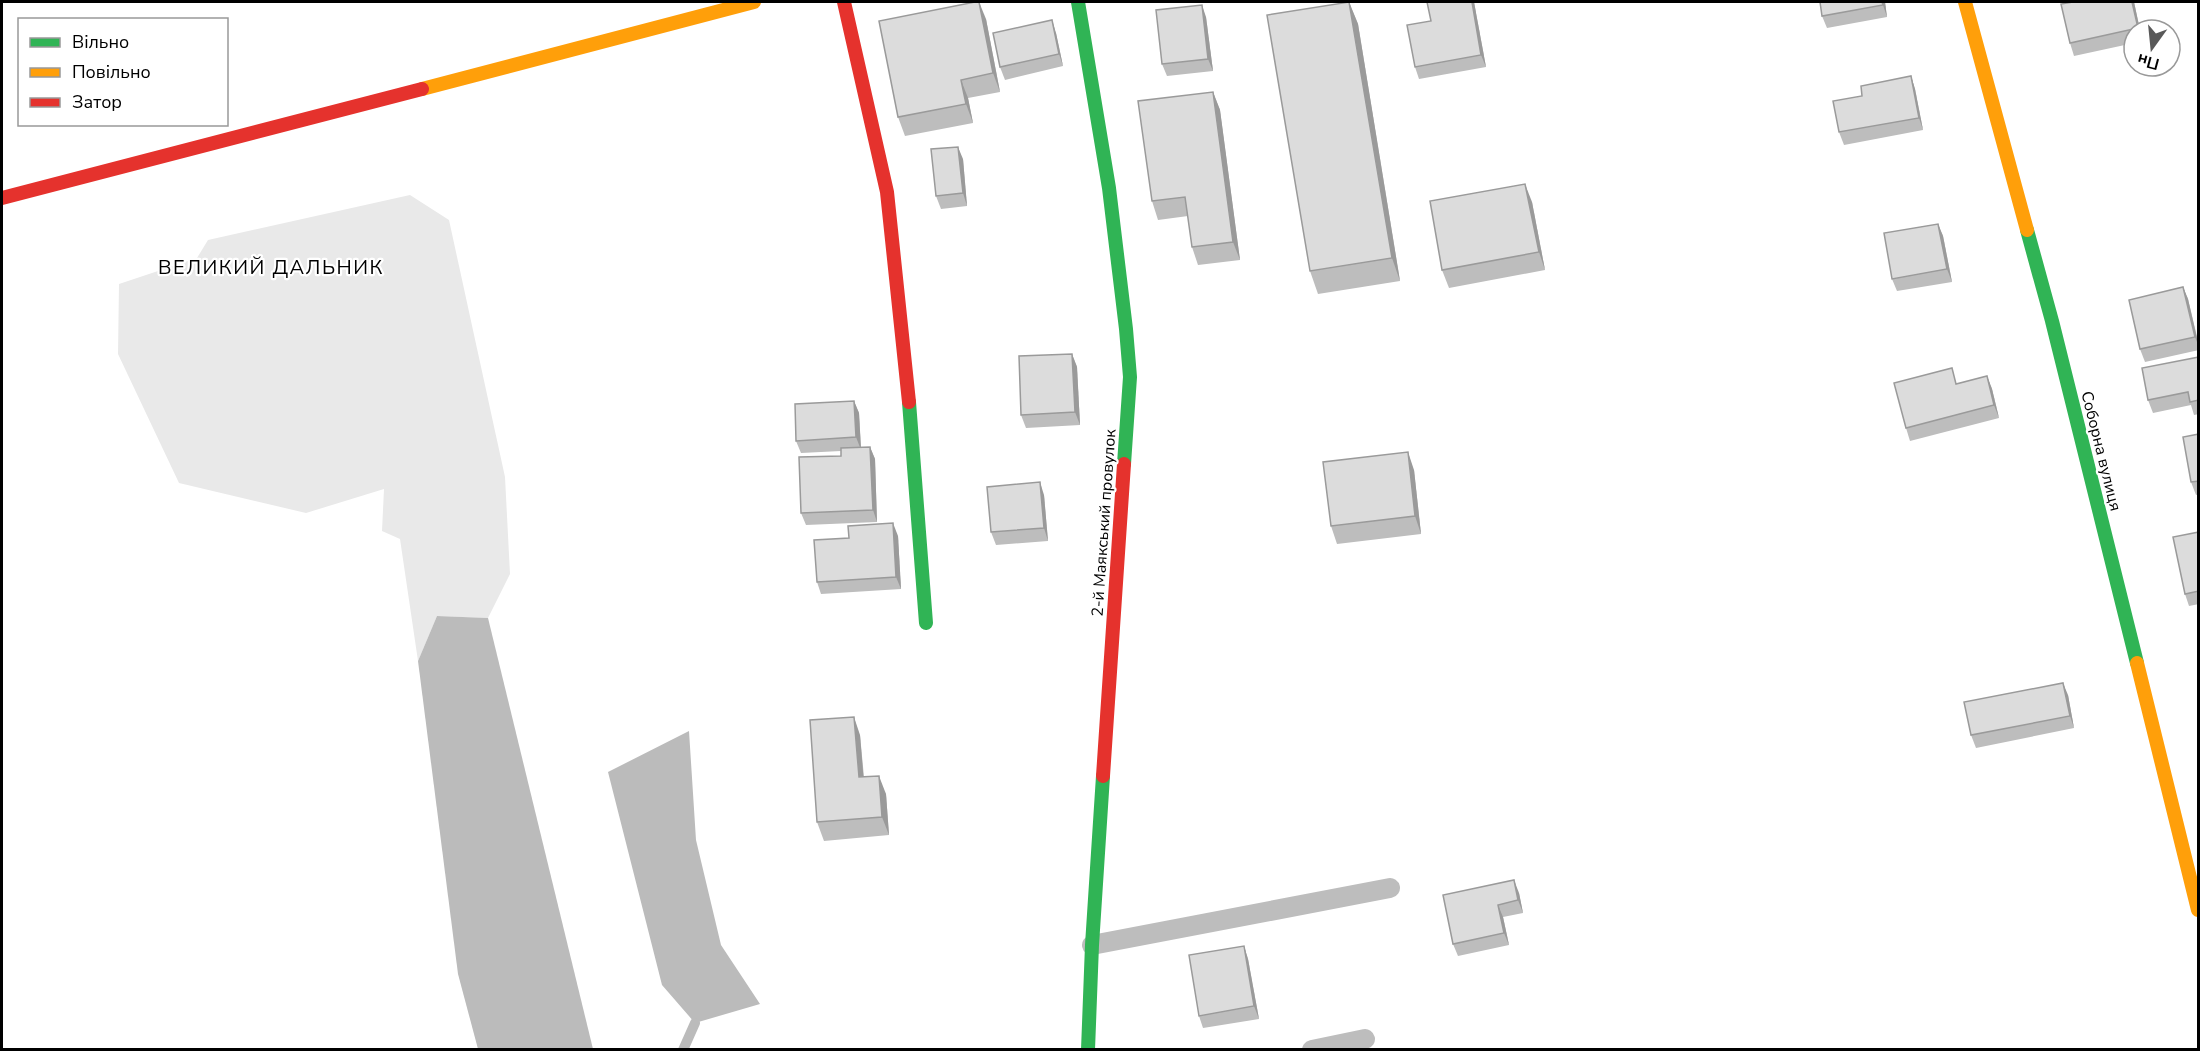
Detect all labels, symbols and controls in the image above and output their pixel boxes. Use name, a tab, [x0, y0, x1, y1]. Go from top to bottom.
legend	[18, 18, 228, 126]
north arrow	[2122, 18, 2182, 78]
text: Вільно	[72, 30, 129, 54]
text: Пн	[2135, 48, 2162, 75]
text: Повільно	[72, 60, 151, 84]
text: Затор	[72, 90, 122, 114]
district label: ВЕЛИКИЙ ДАЛЬНИК	[158, 254, 384, 281]
street label: Соборна вулиця	[2075, 389, 2127, 513]
street label: 2-й Маякський провулок	[1086, 428, 1122, 617]

